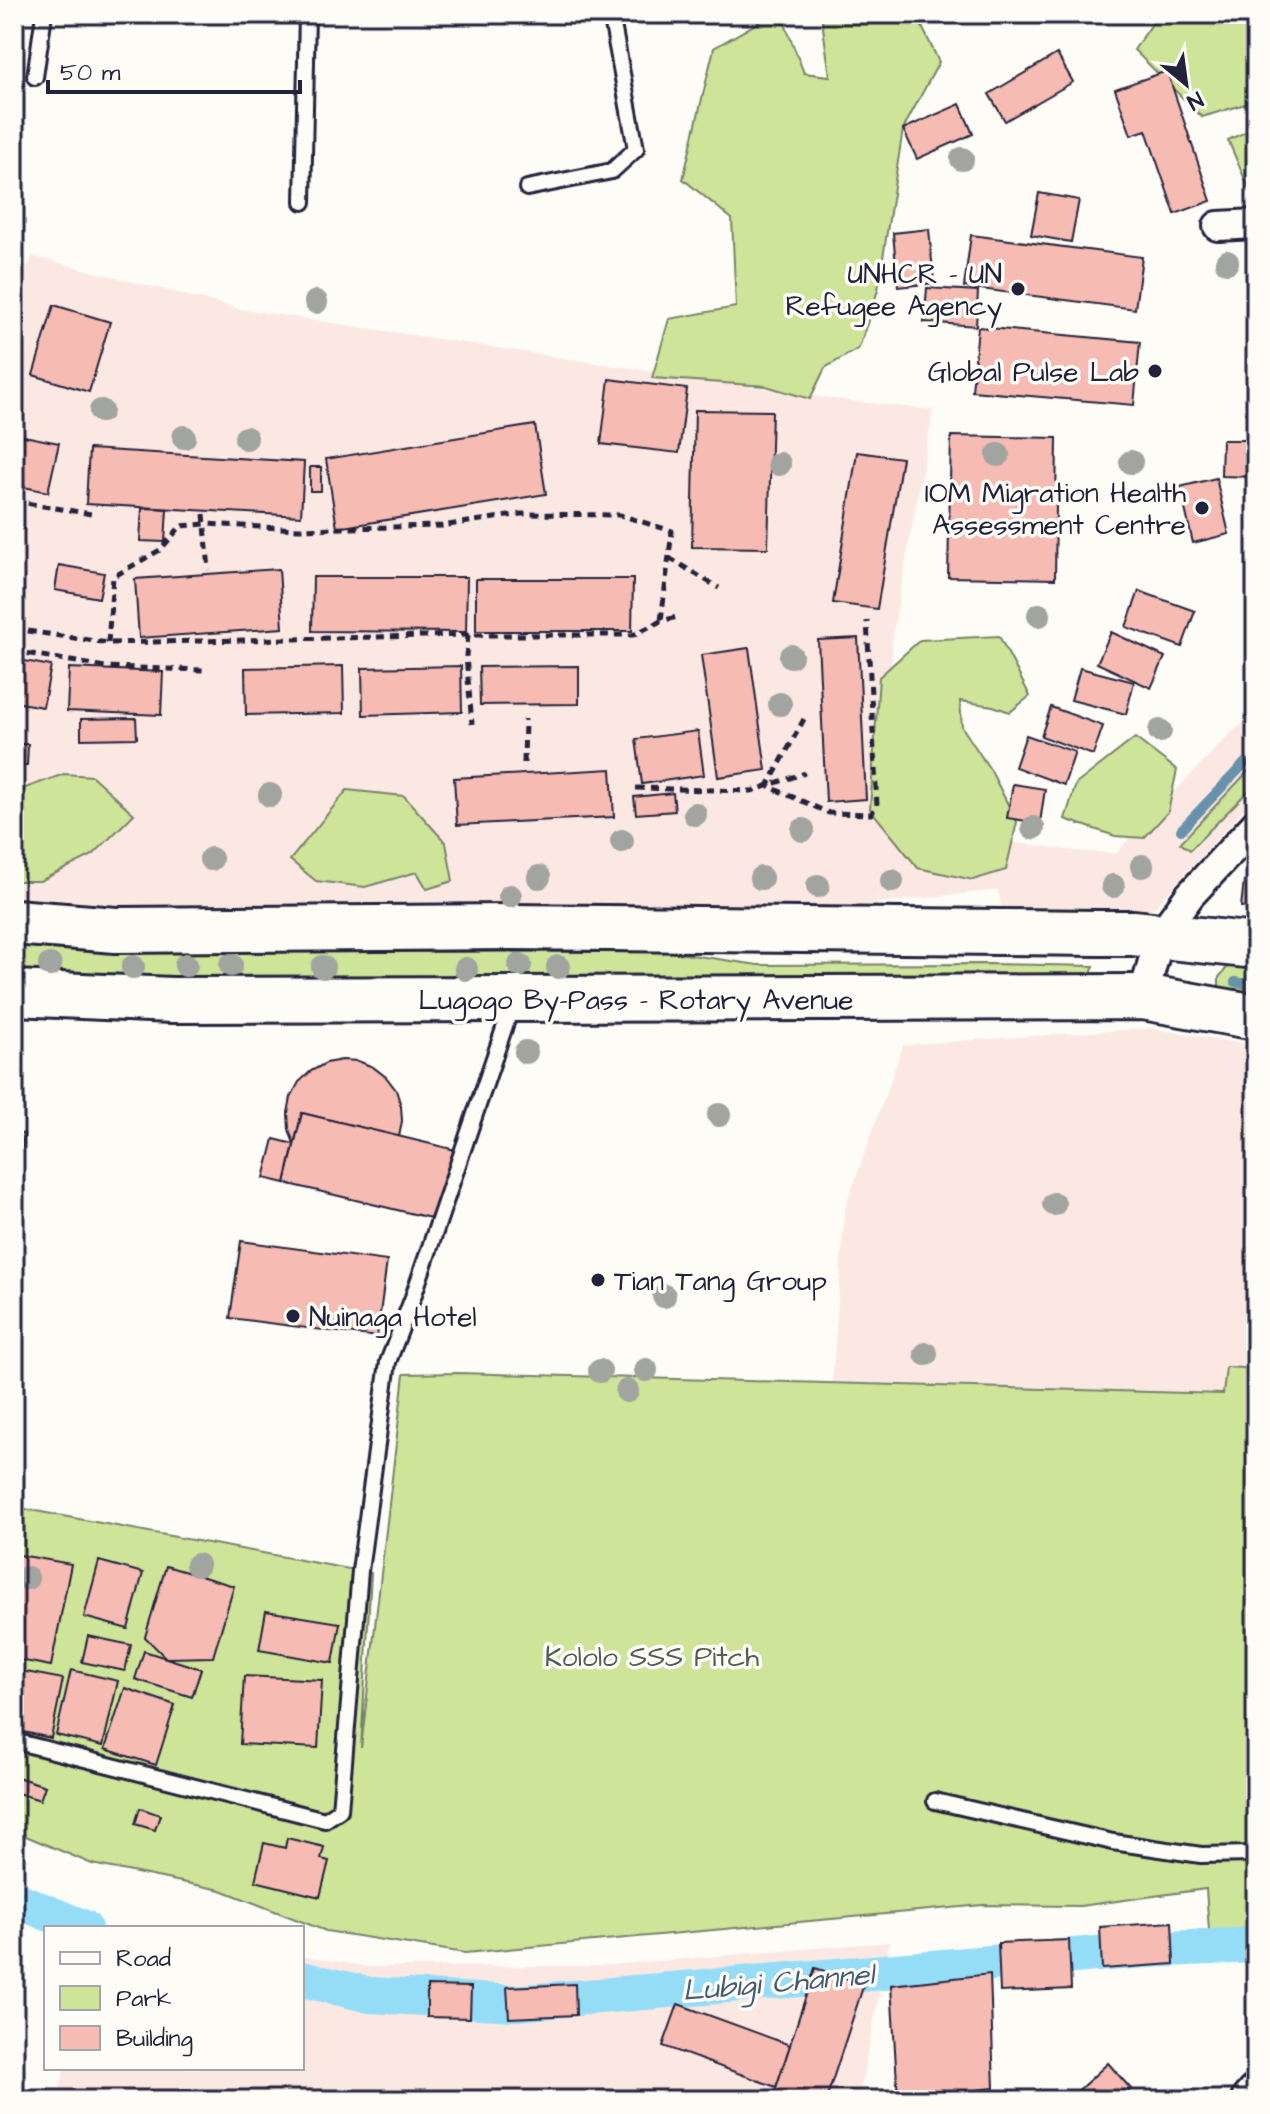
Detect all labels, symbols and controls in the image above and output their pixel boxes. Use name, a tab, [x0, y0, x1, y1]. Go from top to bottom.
scale bar	[48, 44, 300, 94]
north arrow	[1146, 44, 1226, 124]
text: 50 m	[60, 56, 121, 90]
text: N	[1181, 83, 1209, 117]
place label: UNHCR - UN Refugee Agency	[785, 255, 1002, 328]
marker: UNHCR - UN Refugee Agency	[1009, 280, 1027, 298]
place label: Global Pulse Lab	[928, 353, 1139, 392]
marker: Global Pulse Lab	[1146, 362, 1164, 380]
place label: IOM Migration Health Assessment Centre	[925, 474, 1186, 545]
marker: IOM Migration Health Assessment Centre	[1193, 499, 1211, 517]
street label: Lugogo By-Pass - Rotary Avenue	[419, 981, 853, 1022]
place label: Tian Tang Group	[614, 1262, 827, 1302]
marker: Tian Tang Group	[589, 1271, 607, 1289]
place label: Nuinaga Hotel	[309, 1298, 477, 1338]
marker: Nuinaga Hotel	[284, 1307, 302, 1325]
park label: Kololo SSS Pitch	[545, 1638, 759, 1677]
legend	[44, 1926, 304, 2070]
text: Road	[116, 1942, 171, 1976]
water label: Lubigi Channel	[681, 1953, 879, 2013]
text: Park	[116, 1982, 172, 2016]
text: Building	[116, 2022, 193, 2057]

